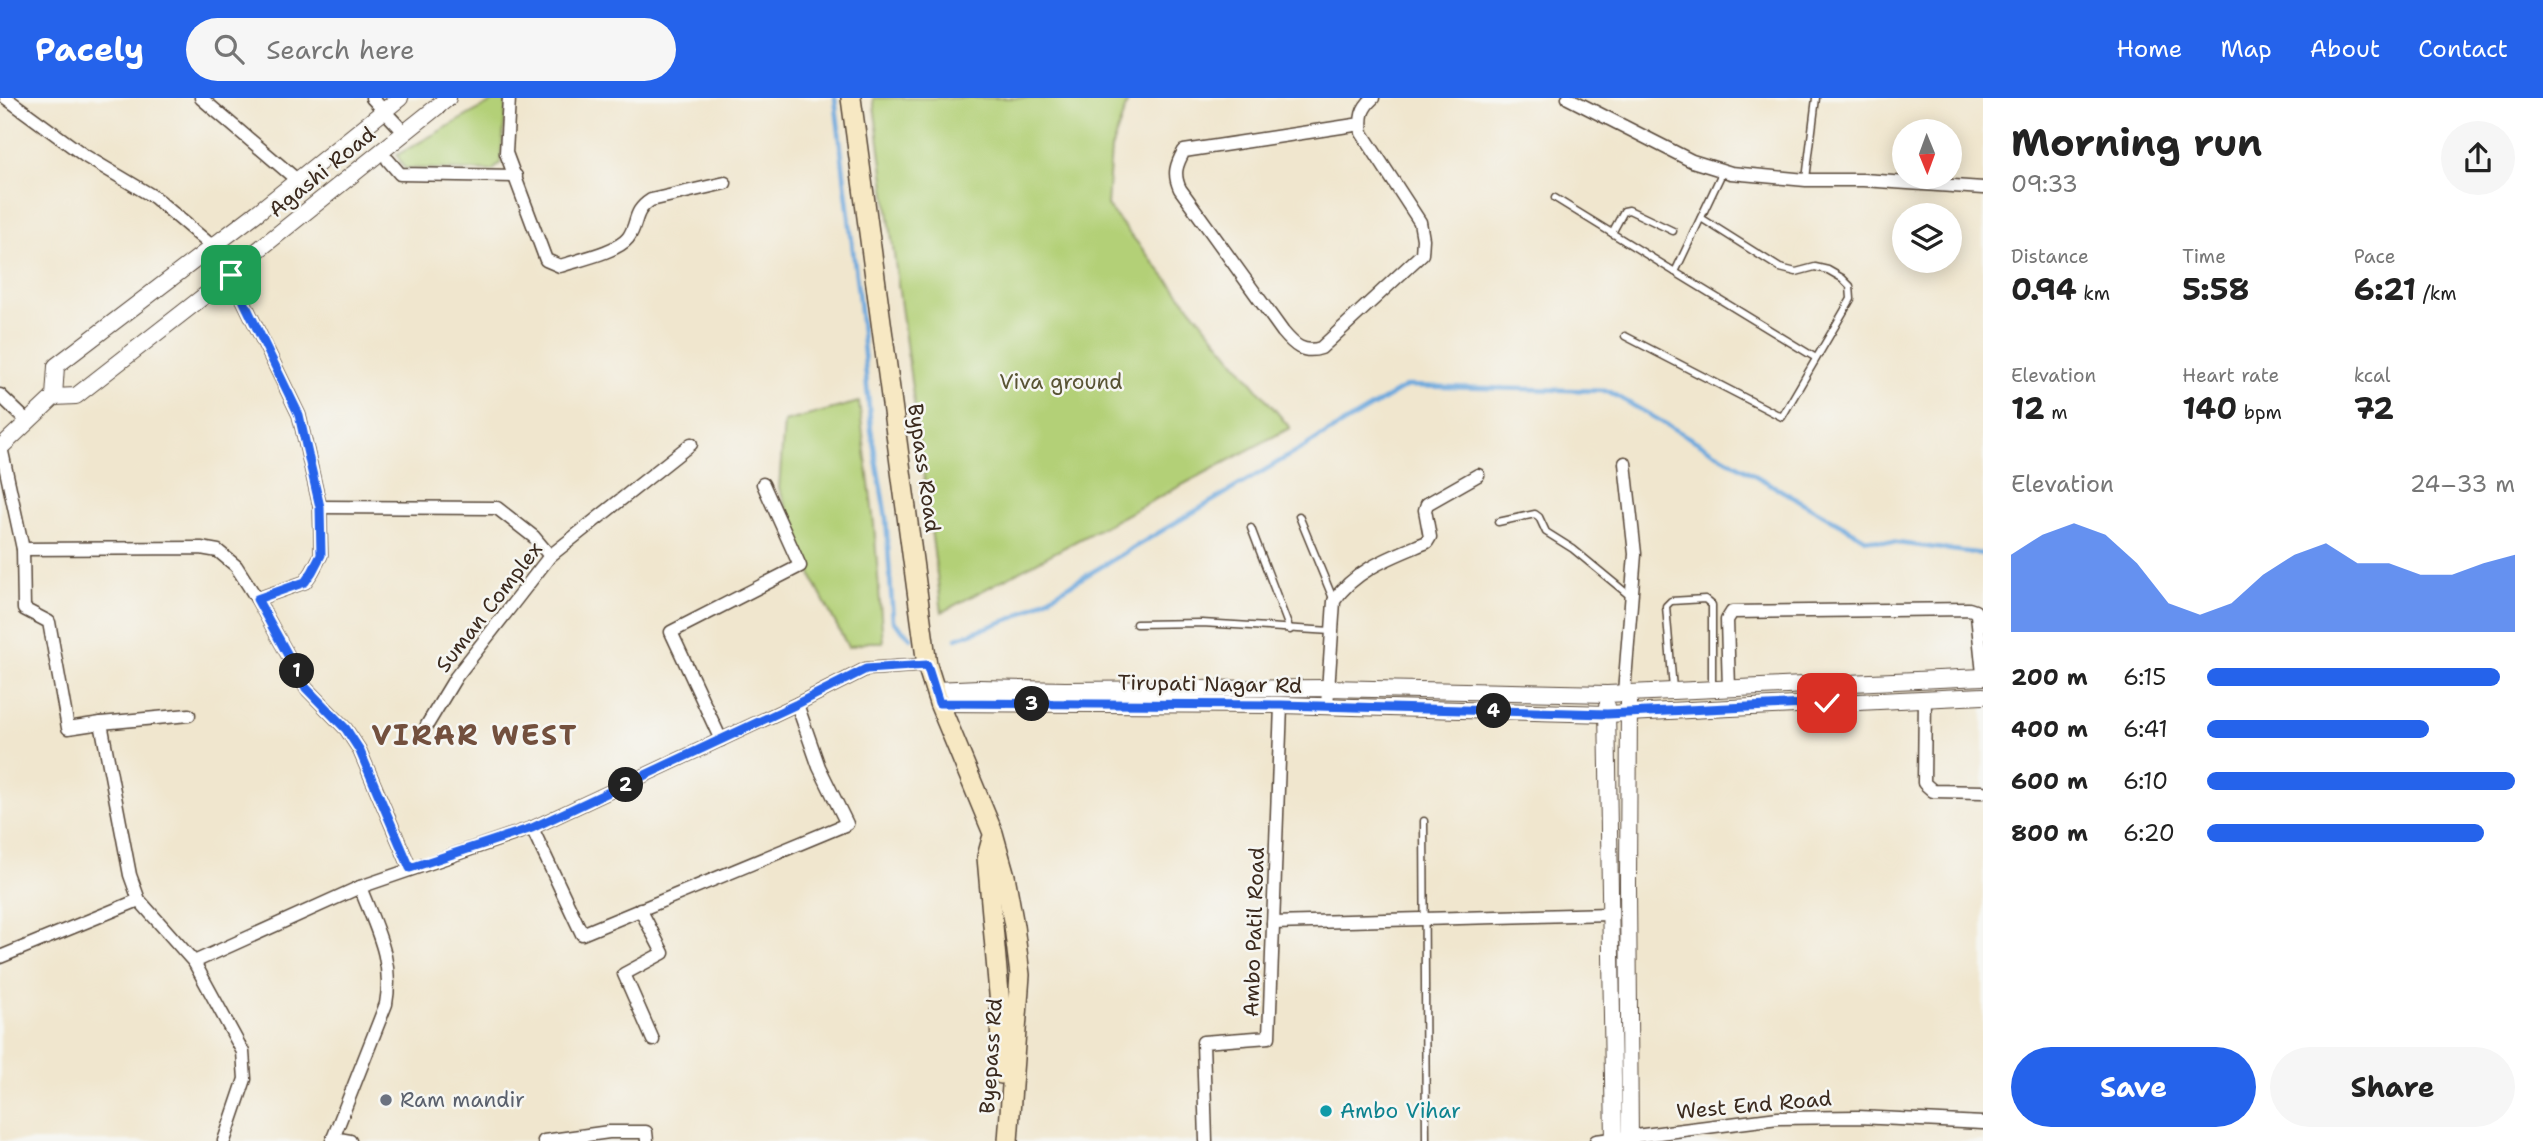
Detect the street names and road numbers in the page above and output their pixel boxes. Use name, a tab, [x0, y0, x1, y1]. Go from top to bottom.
street label: Agashi Road	[263, 120, 381, 224]
street label: Bypass Road	[901, 402, 947, 534]
street label: Suman Complex	[429, 536, 549, 678]
street label: Tirupati Nagar Rd	[1117, 668, 1303, 700]
street label: Ambo Patil Road	[1237, 846, 1271, 1018]
street label: Byepass Rd	[973, 997, 1009, 1115]
street label: West End Road	[1675, 1084, 1833, 1126]

